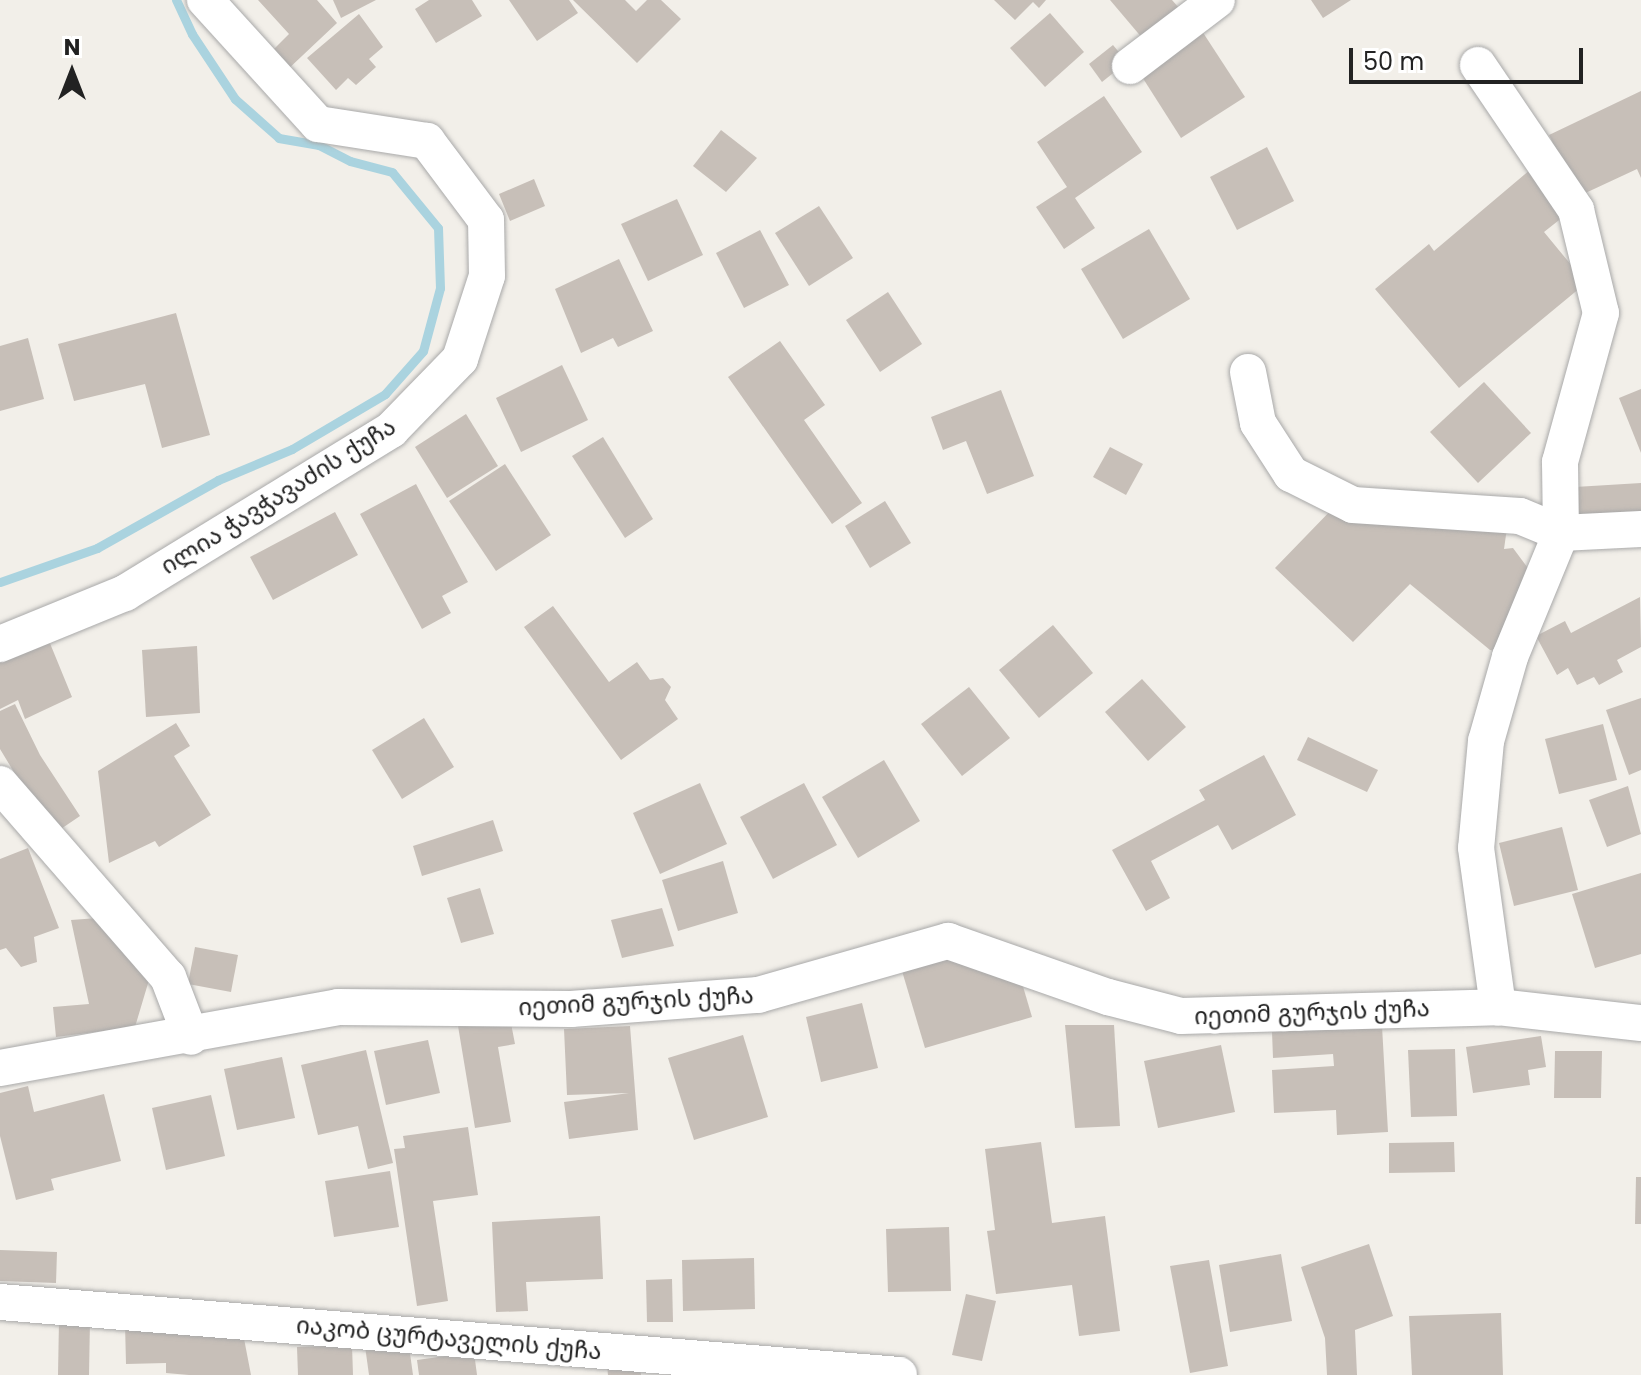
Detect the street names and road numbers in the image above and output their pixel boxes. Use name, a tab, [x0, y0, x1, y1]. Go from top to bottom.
street label: ილია ჭავჭავაძის ქუჩა	[155, 412, 401, 580]
street label: იეთიმ გურჯის ქუჩა	[518, 980, 754, 1022]
street label: იეთიმ გურჯის ქუჩა	[1194, 993, 1430, 1031]
street label: იაკობ ცურტაველის ქუჩა	[295, 1310, 603, 1366]

